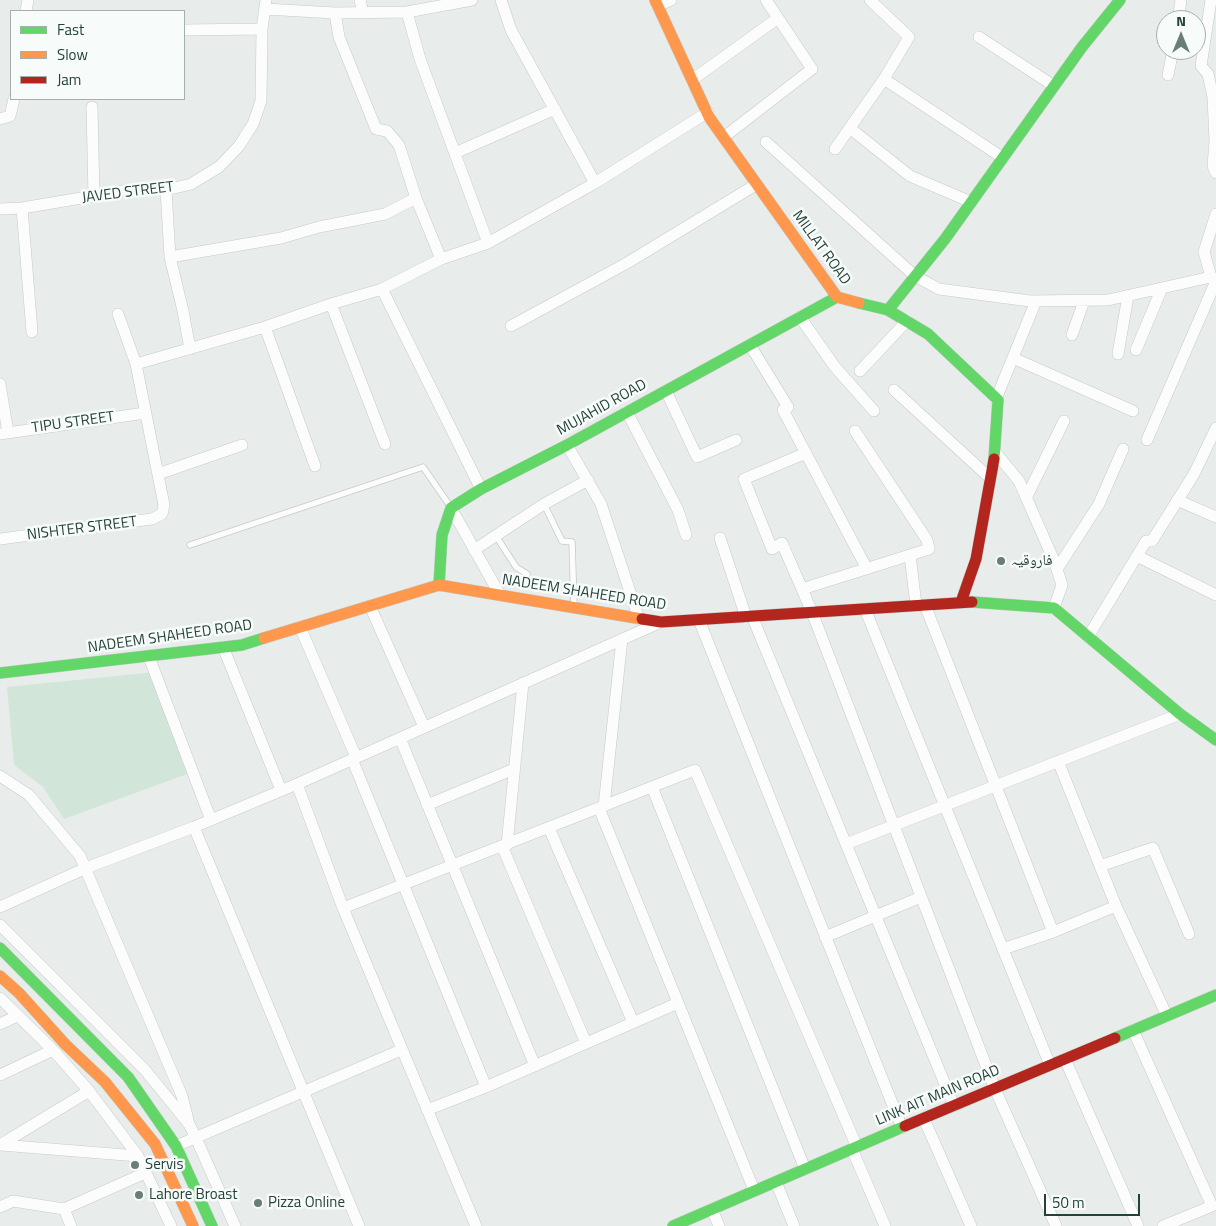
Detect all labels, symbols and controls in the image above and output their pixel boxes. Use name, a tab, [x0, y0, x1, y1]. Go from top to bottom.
legend	[10, 10, 185, 100]
north arrow	[1156, 10, 1206, 60]
text: N	[1176, 10, 1186, 31]
text: Fast	[57, 18, 84, 41]
text: Slow	[57, 43, 88, 66]
text: Jam	[57, 68, 81, 91]
street label: JAVED STREET	[81, 178, 175, 208]
street label: MILLAT ROAD	[788, 207, 854, 289]
street label: MUJAHID ROAD	[554, 376, 650, 440]
street label: TIPU STREET	[31, 408, 115, 438]
street label: NISHTER STREET	[26, 513, 138, 545]
place label: فاروقیہ	[1011, 552, 1053, 570]
marker: فاروقیہ	[995, 555, 1007, 567]
street label: NADEEM SHAHEED ROAD	[501, 571, 667, 615]
street label: NADEEM SHAHEED ROAD	[87, 617, 253, 657]
street label: LINK AIT MAIN ROAD	[873, 1062, 1003, 1130]
place label: Servis	[145, 1156, 183, 1174]
marker: Servis	[129, 1159, 141, 1171]
scale bar	[1046, 1184, 1142, 1216]
place label: Lahore Broast	[149, 1186, 238, 1204]
marker: Lahore Broast	[133, 1189, 145, 1201]
text: 50 m	[1052, 1191, 1085, 1214]
place label: Pizza Online	[268, 1194, 345, 1212]
marker: Pizza Online	[252, 1197, 264, 1209]

